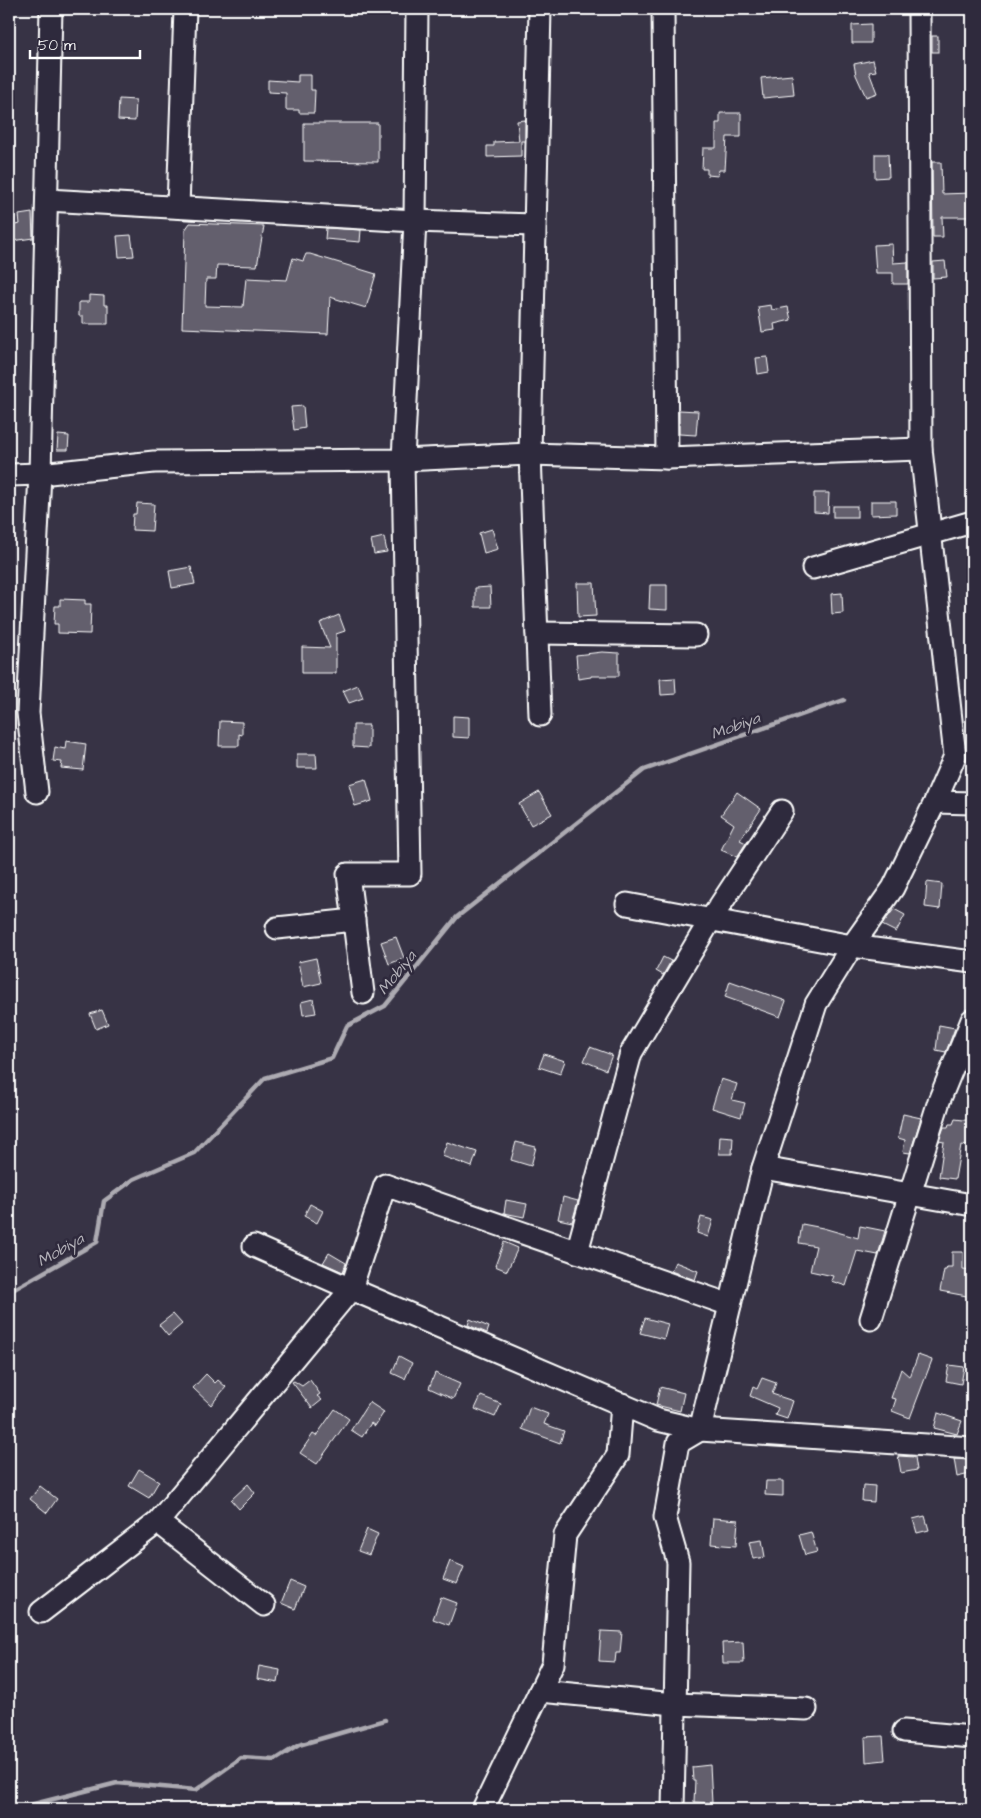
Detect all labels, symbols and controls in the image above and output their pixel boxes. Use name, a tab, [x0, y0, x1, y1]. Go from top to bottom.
scale bar	[30, 28, 140, 60]
text: 50 m	[38, 35, 76, 56]
water label: Mobiya	[708, 707, 764, 746]
water label: Mobiya	[372, 945, 423, 1000]
water label: Mobiya	[33, 1227, 89, 1273]

